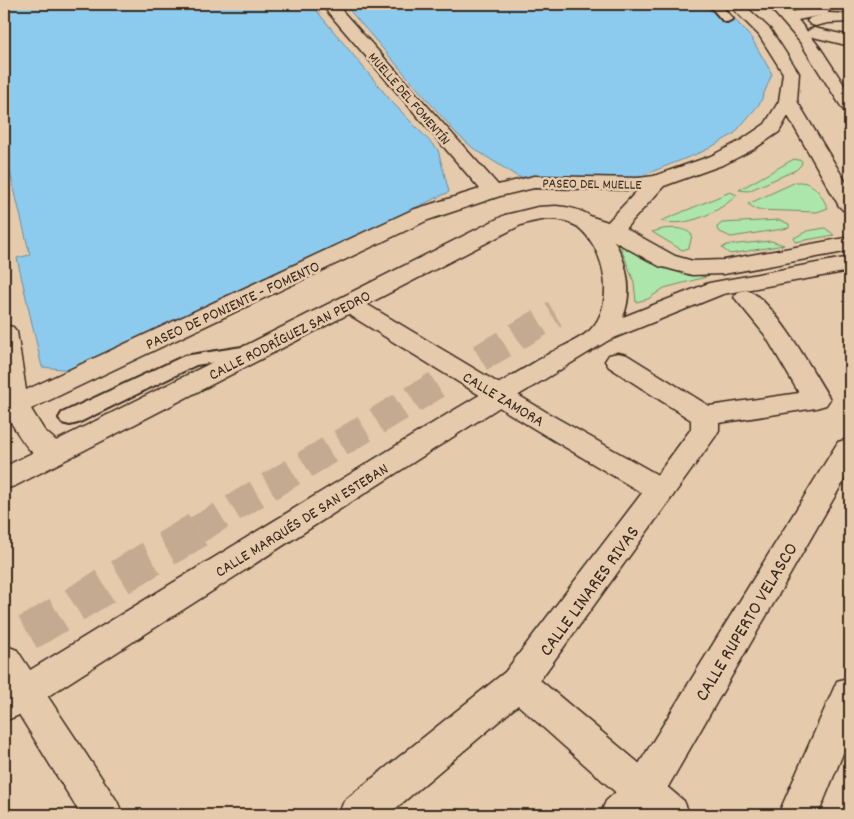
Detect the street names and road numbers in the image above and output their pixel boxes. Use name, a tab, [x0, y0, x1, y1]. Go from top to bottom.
street label: MUELLE DEL FOMENTÍN	[363, 49, 454, 150]
street label: PASEO DEL MUELLE	[542, 174, 642, 196]
street label: PASEO DE PONIENTE - FOMENTO	[142, 256, 324, 357]
street label: CALLE RODRÍGUEZ SAN PEDRO	[205, 285, 375, 387]
street label: CALLE ZAMORA	[458, 367, 548, 434]
street label: CALLE MARQUÉS DE SAN ESTEBAN	[211, 458, 393, 584]
street label: CALLE LINARES RIVAS	[534, 521, 647, 663]
street label: CALLE RUPERTO VELASCO	[690, 538, 806, 707]

